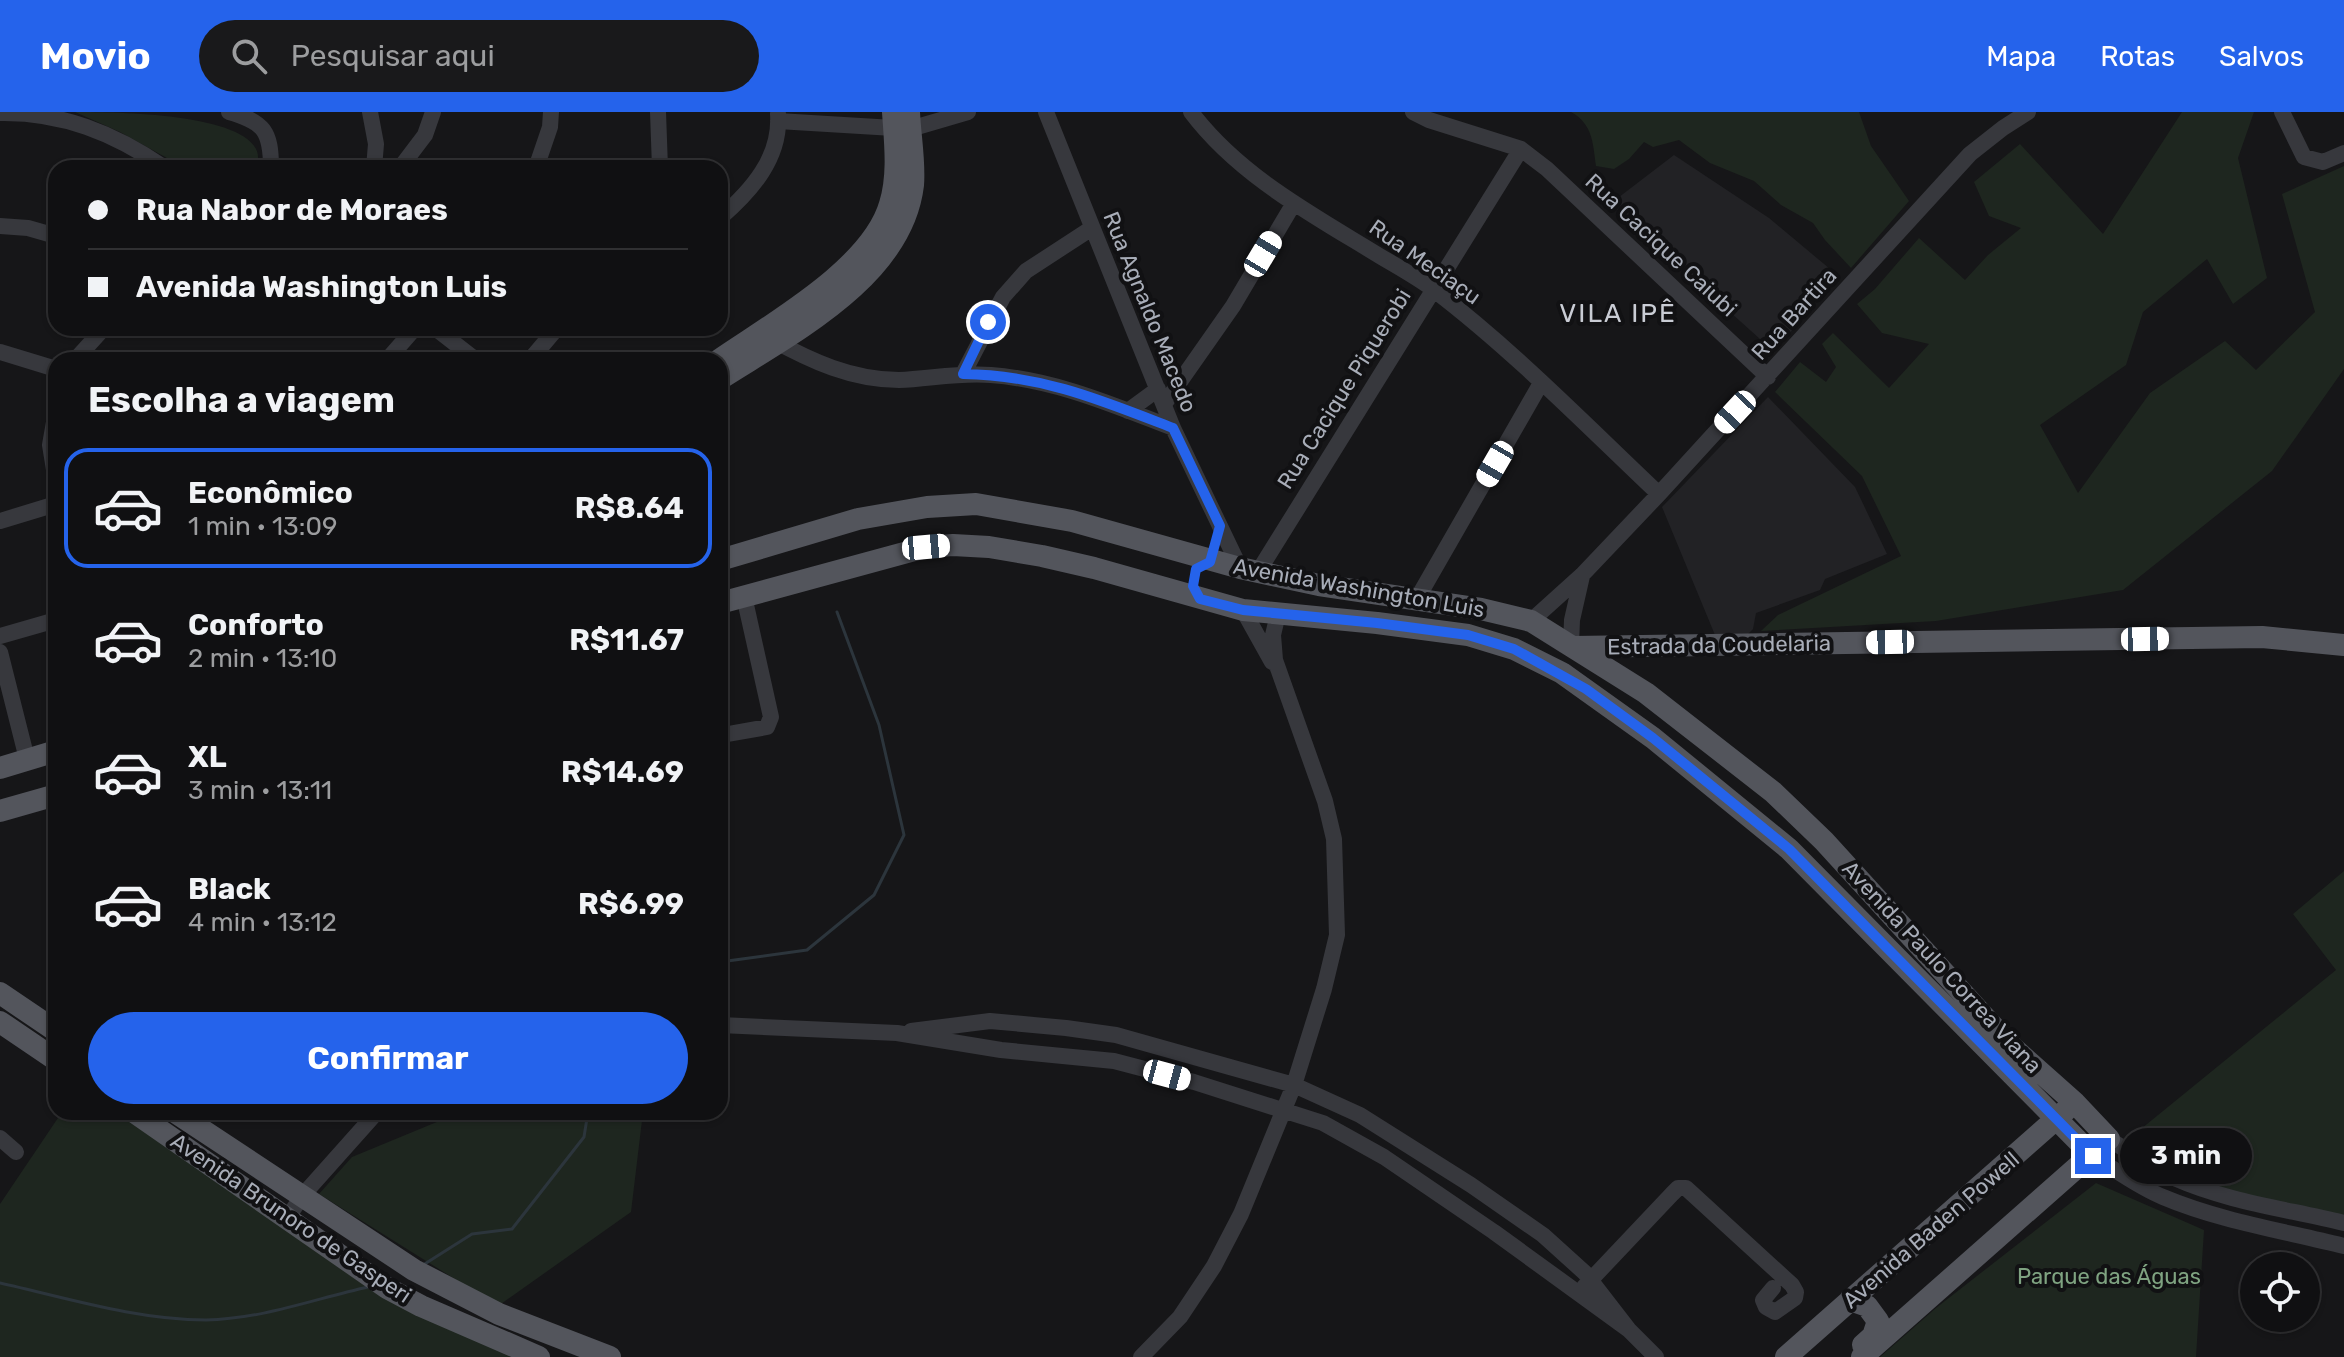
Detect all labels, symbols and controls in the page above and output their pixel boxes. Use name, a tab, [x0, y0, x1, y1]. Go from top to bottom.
search box	[199, 20, 759, 92]
text: Movio	[40, 33, 151, 79]
icon: search	[227, 34, 271, 78]
text: Pesquisar aqui	[291, 38, 495, 74]
text: Mapa	[1986, 40, 2056, 73]
text: Rotas	[2100, 40, 2175, 73]
text: Salvos	[2219, 40, 2304, 73]
street label: Rua Cacique Caiubi	[1580, 168, 1742, 322]
text: Rua Nabor de Moraes	[136, 192, 448, 228]
street label: Rua Agnaldo Macedo	[1097, 208, 1203, 416]
street label: Rua Meciaçu	[1364, 214, 1486, 310]
car	[1240, 227, 1286, 281]
street label: Rua Bartira	[1746, 262, 1842, 366]
text: Avenida Washington Luis	[136, 269, 507, 305]
street label: Rua Cacique Piquerobi	[1271, 284, 1417, 494]
district label: VILA IPÊ	[1559, 298, 1677, 329]
route start	[970, 304, 1006, 340]
text: Escolha a viagem	[88, 378, 395, 421]
car	[1710, 386, 1760, 438]
car	[1473, 437, 1517, 491]
icon: car	[92, 472, 164, 544]
text: Econômico	[188, 475, 353, 511]
text: R$8.64	[575, 490, 684, 526]
text: 1 min · 13:09	[188, 511, 337, 542]
car	[901, 533, 951, 561]
street label: Avenida Washington Luis	[1231, 553, 1487, 623]
icon: car	[92, 604, 164, 676]
text: Conforto	[188, 607, 324, 643]
text: R$11.67	[569, 622, 684, 658]
car	[2121, 627, 2169, 651]
street label: Estrada da Coudelaria	[1607, 630, 1831, 660]
car	[1866, 630, 1914, 654]
text: 2 min · 13:10	[188, 643, 337, 674]
icon: car	[92, 736, 164, 808]
text: XL	[188, 739, 227, 775]
text: R$14.69	[561, 754, 684, 790]
text: 3 min · 13:11	[188, 775, 332, 806]
street label: Avenida Paulo Correa Viana	[1836, 855, 2048, 1079]
icon: car	[92, 868, 164, 940]
text: Black	[188, 871, 271, 907]
text: R$6.99	[578, 886, 684, 922]
text: 4 min · 13:12	[188, 907, 337, 938]
button: Confirmar	[88, 1012, 688, 1104]
car	[1141, 1057, 1193, 1093]
street label: Avenida Brunoro de Gasperi	[166, 1127, 416, 1309]
callout: 3 min	[2121, 1128, 2253, 1184]
route end	[2075, 1138, 2111, 1174]
text: 3 min	[2151, 1140, 2221, 1171]
street label: Avenida Baden Powell	[1837, 1146, 2025, 1314]
map controls	[2240, 1252, 2320, 1332]
button: locate	[2240, 1252, 2320, 1332]
park label: Parque das Águas	[2017, 1263, 2201, 1290]

